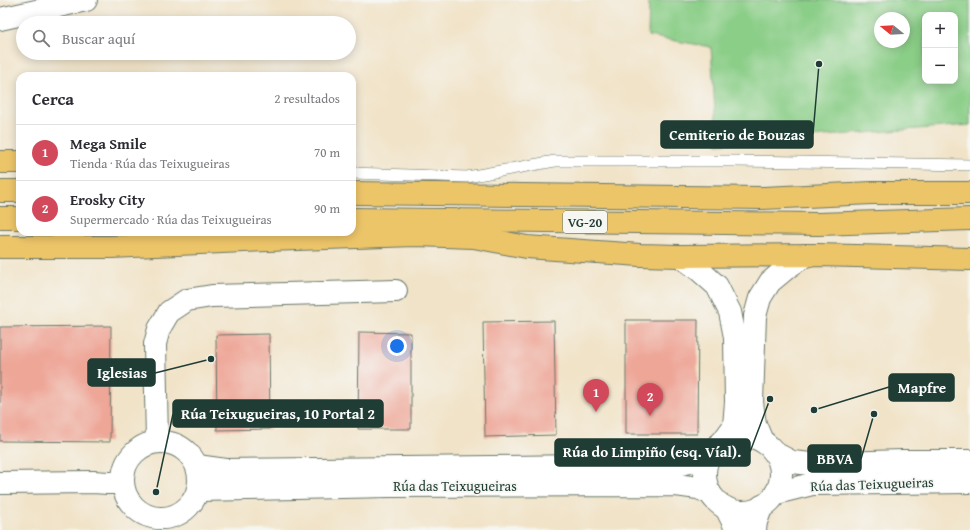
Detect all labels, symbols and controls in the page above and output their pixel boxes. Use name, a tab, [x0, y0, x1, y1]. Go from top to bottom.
north arrow	[874, 12, 910, 48]
map controls	[922, 12, 958, 84]
button: +	[922, 12, 958, 48]
search box	[16, 16, 356, 60]
icon: search	[30, 27, 52, 49]
text: Buscar aquí	[62, 28, 135, 49]
button: −	[922, 48, 958, 84]
text: Cerca	[32, 86, 74, 111]
text: 2 resultados	[274, 89, 340, 108]
callout: Cemiterio de Bouzas	[661, 121, 813, 148]
text: Cemiterio de Bouzas	[669, 124, 805, 145]
text: Mega Smile	[70, 133, 147, 154]
text: 1	[42, 143, 48, 162]
text: 70 m	[314, 143, 340, 162]
text: Tienda · Rúa das Teixugueiras	[70, 154, 230, 173]
text: Erosky City	[70, 189, 145, 210]
text: 2	[42, 199, 48, 218]
text: 90 m	[314, 199, 340, 218]
text: Supermercado · Rúa das Teixugueiras	[70, 210, 272, 229]
road number: VG-20	[563, 211, 607, 233]
your location	[387, 336, 407, 356]
callout: Iglesias	[88, 359, 155, 386]
text: Iglesias	[97, 362, 147, 383]
callout: Mapfre	[889, 374, 954, 401]
text: Mapfre	[898, 377, 946, 398]
pin: 1	[583, 379, 609, 412]
pin: 2	[637, 383, 663, 416]
callout: Rúa Teixugueiras, 10 Portal 2	[173, 400, 383, 427]
text: Rúa Teixugueiras, 10 Portal 2	[181, 403, 375, 424]
callout: Rúa do Limpiño (esq. Víal).	[555, 439, 750, 466]
text: Rúa do Limpiño (esq. Víal).	[563, 441, 741, 462]
callout: BBVA	[808, 445, 861, 472]
text: BBVA	[817, 448, 854, 469]
street label: Rúa das Teixugueiras	[810, 472, 934, 496]
street label: Rúa das Teixugueiras	[393, 476, 517, 496]

